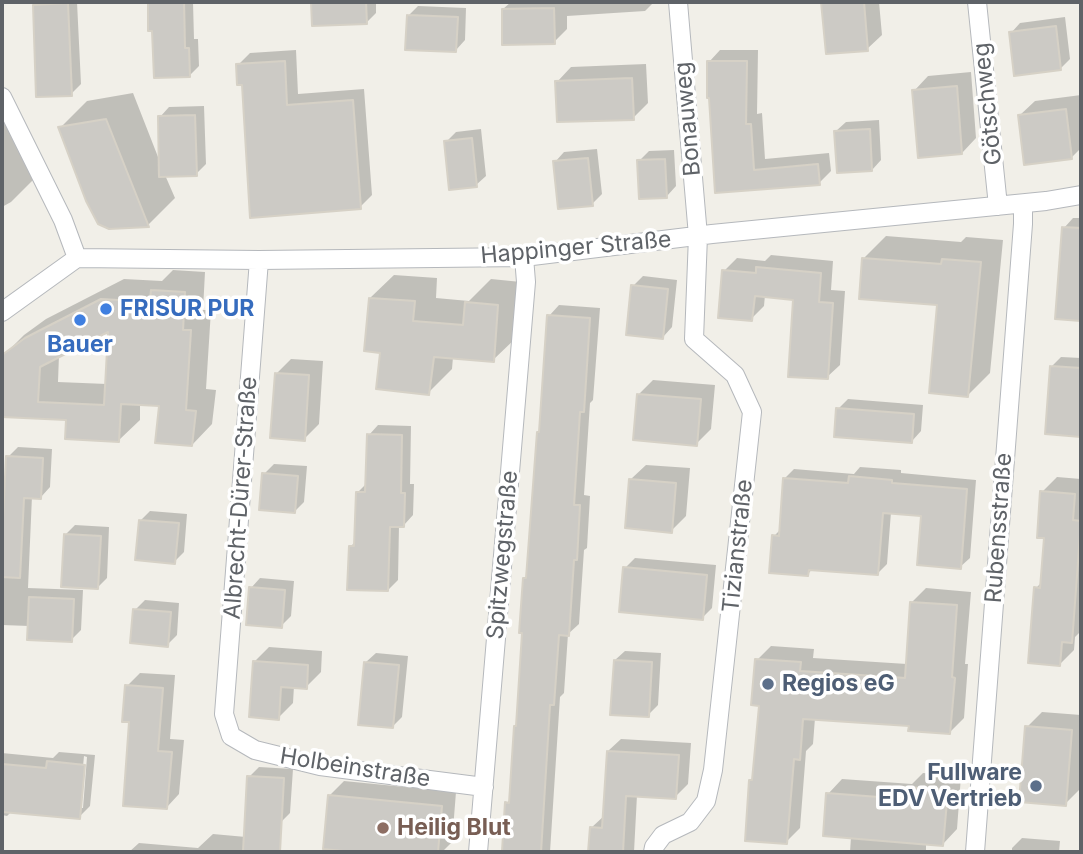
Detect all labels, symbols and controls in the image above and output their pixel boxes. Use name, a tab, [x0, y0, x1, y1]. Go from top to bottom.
street label: Götschweg	[968, 41, 1008, 167]
street label: Bonauweg	[669, 61, 707, 177]
street label: Happinger Straße	[479, 226, 673, 270]
place label: FRISUR PUR	[120, 295, 254, 323]
marker: FRISUR PUR	[98, 301, 114, 317]
marker: Bauer	[72, 312, 88, 328]
place label: Bauer	[47, 331, 113, 359]
street label: Albrecht-Dürer-Straße	[219, 376, 263, 620]
street label: Rubensstraße	[980, 452, 1018, 604]
street label: Spitzwegstraße	[482, 469, 524, 641]
street label: Tizianstraße	[717, 478, 759, 614]
place label: Regios eG	[782, 670, 895, 698]
marker: Regios eG	[760, 676, 776, 692]
street label: Holbeinstraße	[278, 742, 432, 794]
place label: Fullware EDV Vertrieb	[878, 759, 1022, 813]
marker: Fullware EDV Vertrieb	[1028, 778, 1044, 794]
place label: Heilig Blut	[397, 814, 511, 842]
marker: Heilig Blut	[375, 820, 391, 836]

